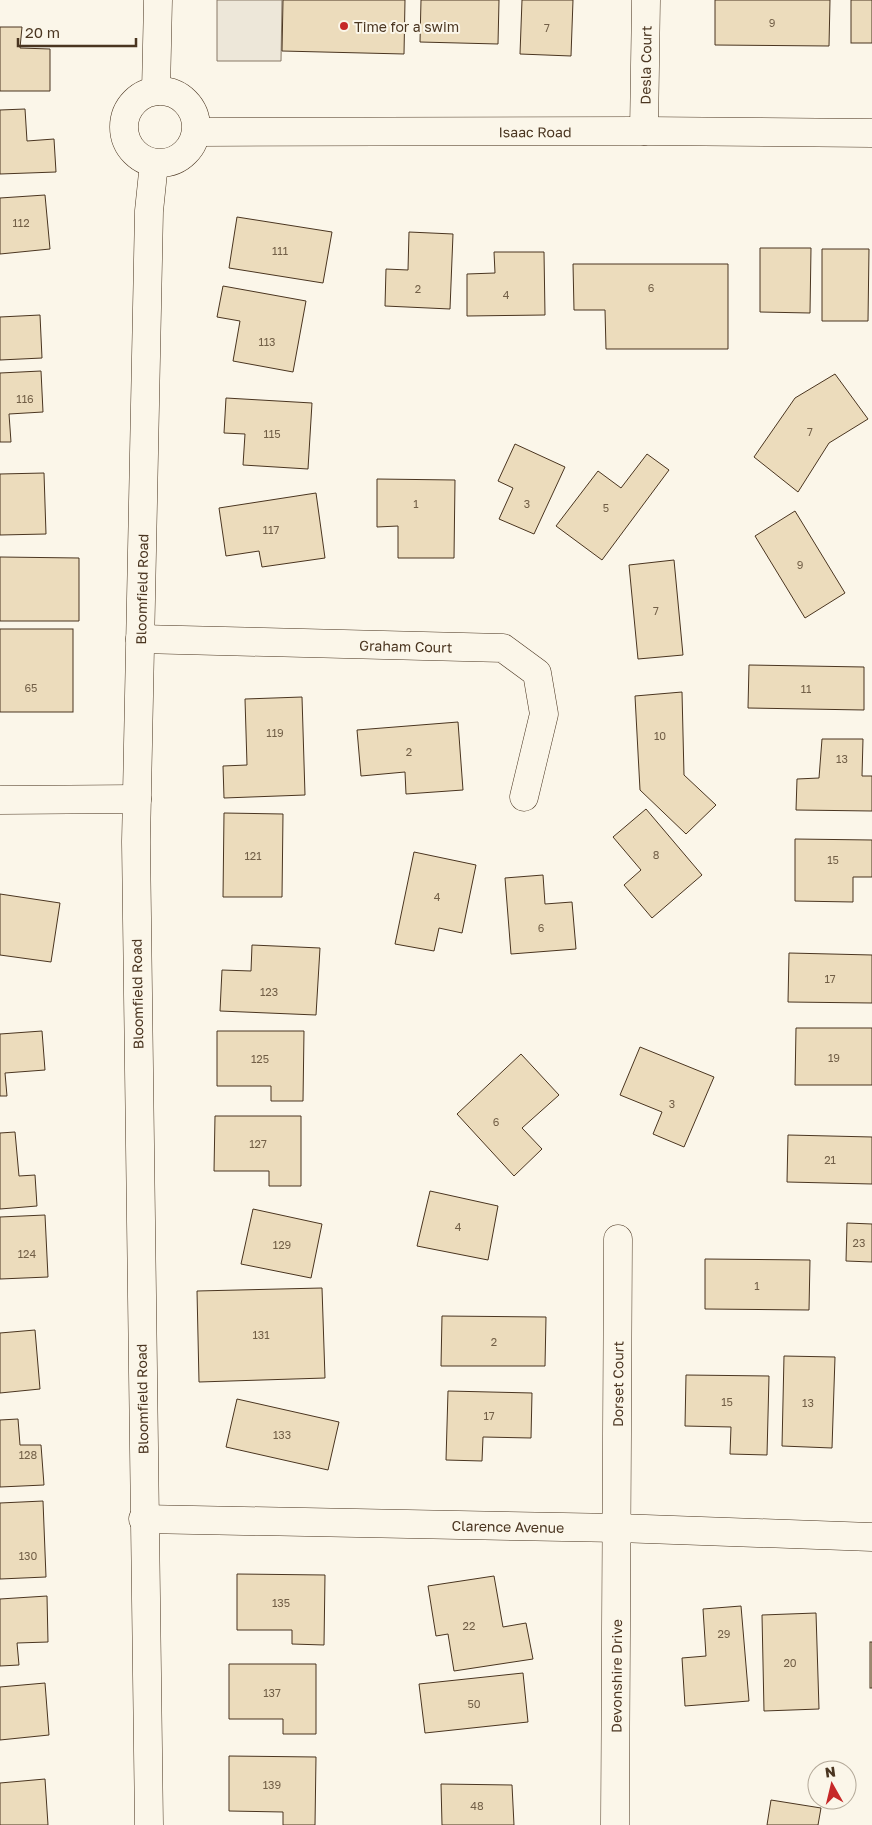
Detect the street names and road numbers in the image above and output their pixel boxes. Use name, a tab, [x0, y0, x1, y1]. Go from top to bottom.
street label: Desla Court	[636, 25, 654, 105]
street label: Isaac Road	[498, 123, 572, 140]
street label: Bloomfield Road	[132, 534, 151, 645]
street label: Graham Court	[359, 636, 453, 655]
street label: Bloomfield Road	[128, 939, 146, 1049]
street label: Dorset Court	[609, 1341, 626, 1427]
street label: Bloomfield Road	[133, 1344, 151, 1454]
street label: Clarence Avenue	[451, 1516, 564, 1535]
street label: Devonshire Drive	[607, 1619, 625, 1733]

